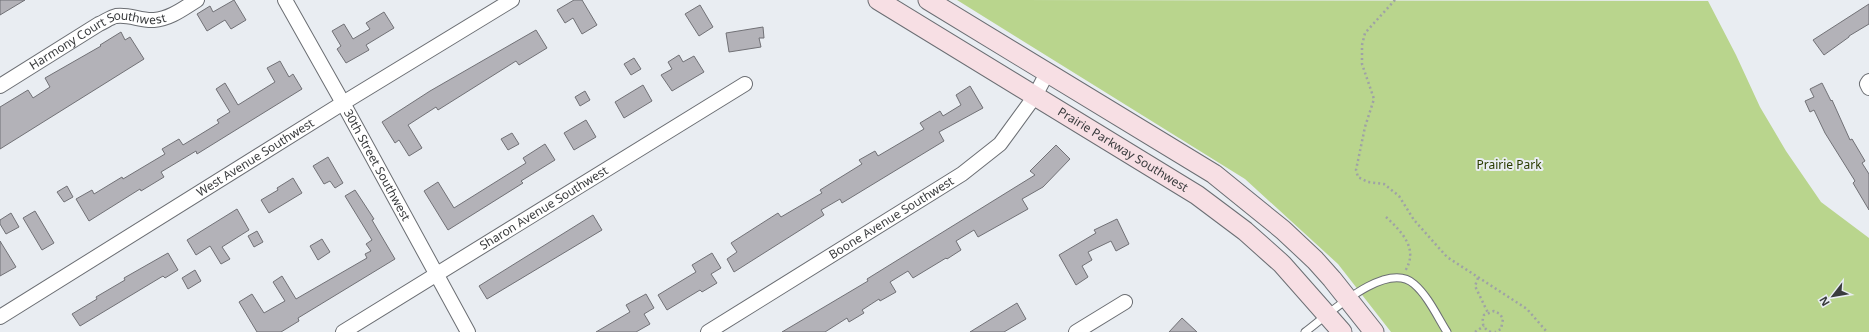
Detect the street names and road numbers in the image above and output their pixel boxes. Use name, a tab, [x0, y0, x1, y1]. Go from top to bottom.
street label: Harmony Court Southwest	[26, 6, 169, 74]
street label: Prairie Parkway Southwest	[1055, 103, 1192, 196]
street label: 30th Street Southwest	[340, 106, 415, 224]
street label: West Avenue Southwest	[193, 114, 318, 200]
street label: Sharon Avenue Southwest	[476, 161, 612, 254]
street label: Boone Avenue Southwest	[825, 172, 957, 263]

